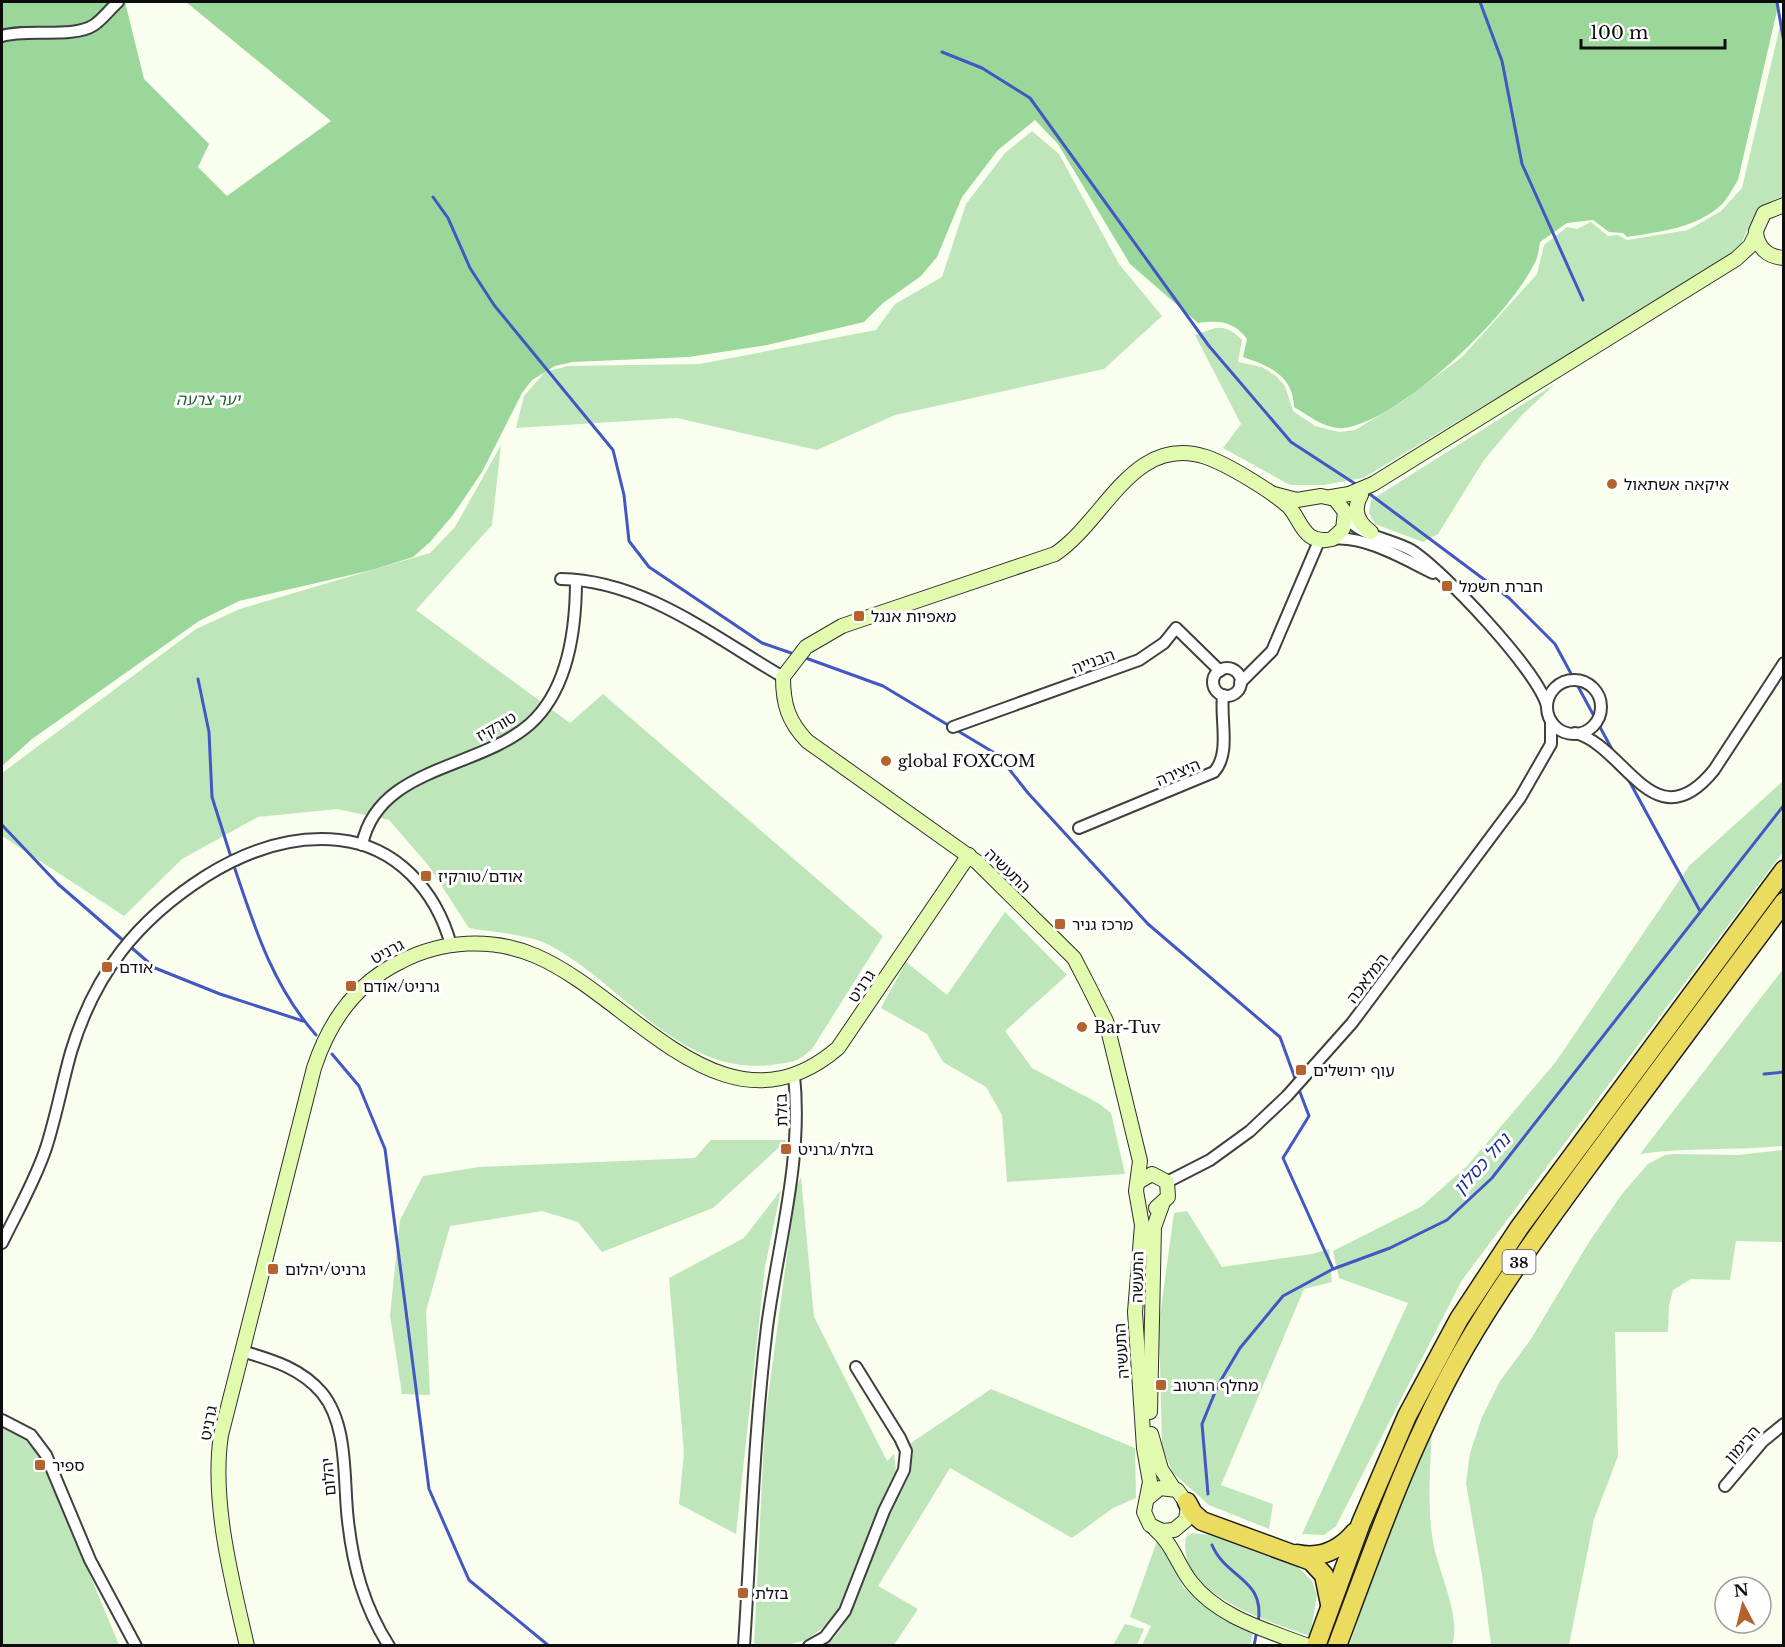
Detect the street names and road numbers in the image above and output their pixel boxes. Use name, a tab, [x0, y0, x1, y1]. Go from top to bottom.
street label: הבנייה	[1069, 644, 1117, 678]
street label: טורקיז	[472, 707, 520, 745]
street label: היצירה	[1153, 754, 1203, 790]
street label: התעשיה	[981, 843, 1035, 897]
street label: גרניט	[367, 934, 407, 968]
street label: המלאכה	[1342, 949, 1392, 1007]
street label: גרניט	[843, 966, 879, 1006]
street label: בזלת	[770, 1093, 792, 1127]
road number: 38	[1502, 1250, 1536, 1274]
street label: התעשה	[1127, 1251, 1147, 1303]
street label: התעשיה	[1109, 1322, 1133, 1380]
street label: גרניט	[195, 1404, 221, 1442]
street label: הרימון	[1720, 1421, 1764, 1467]
street label: יהלום	[316, 1457, 340, 1497]

